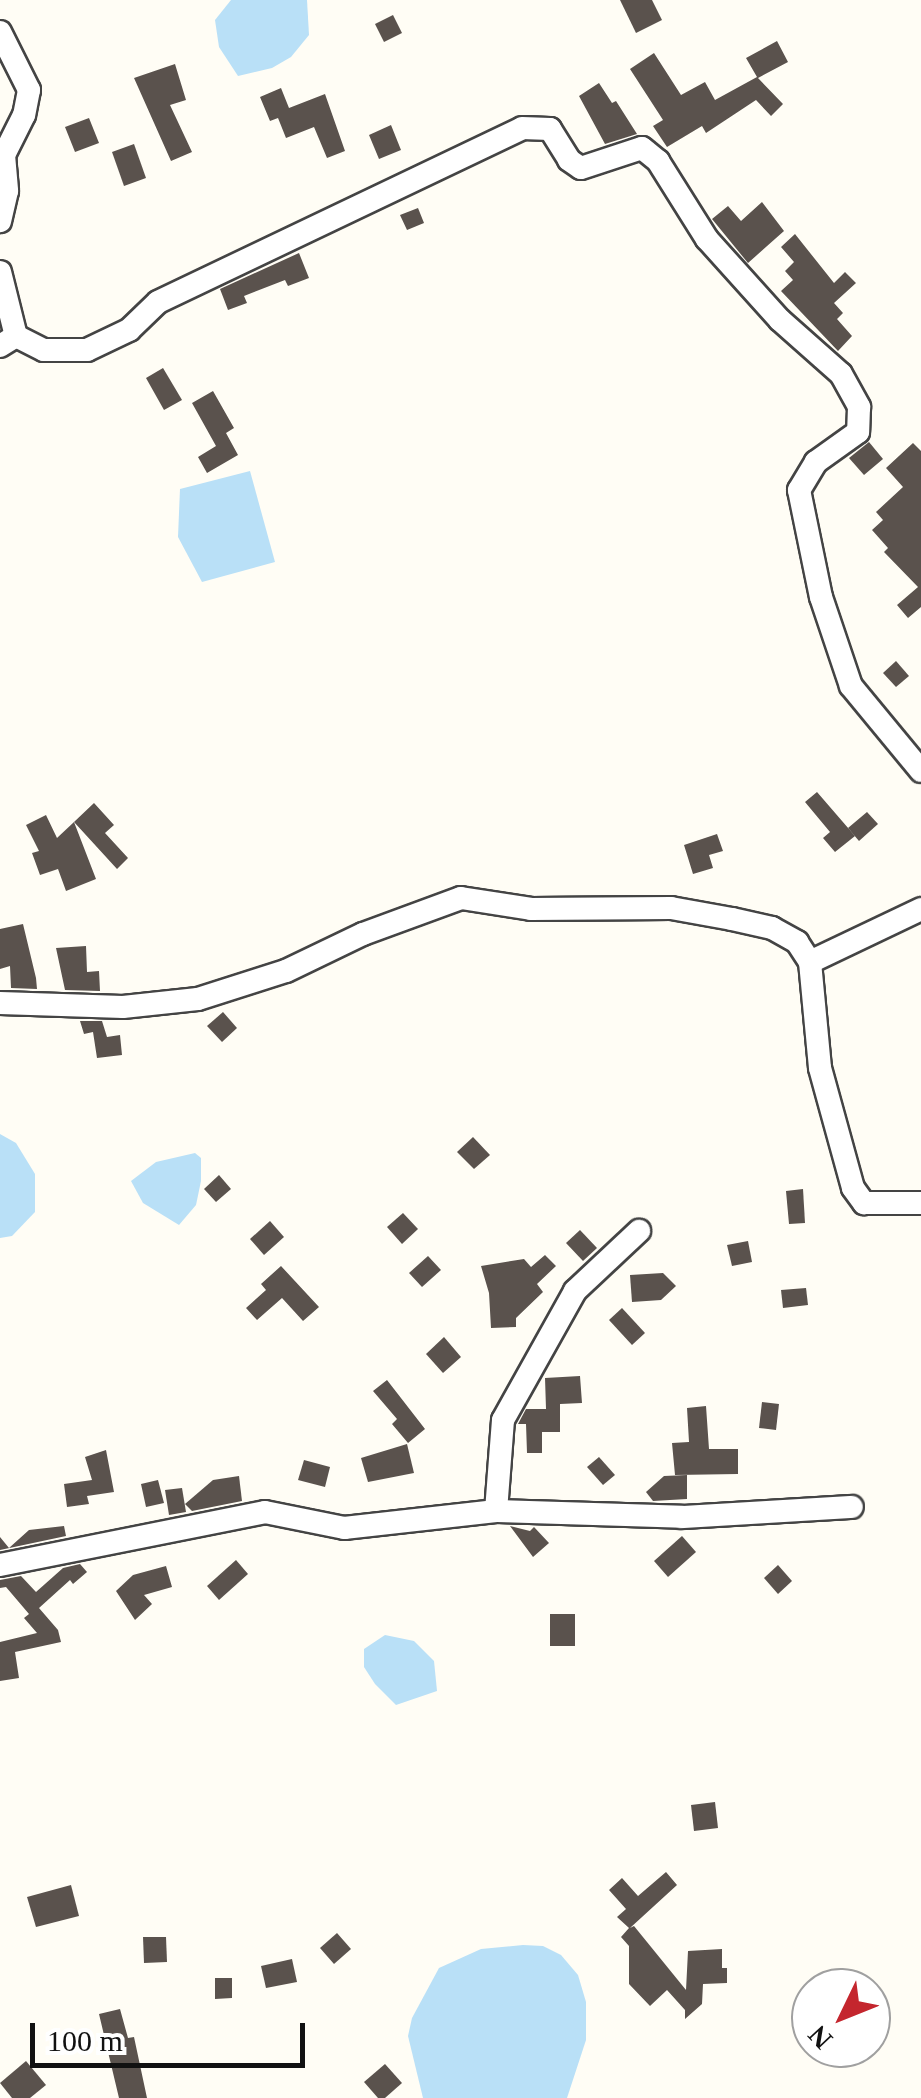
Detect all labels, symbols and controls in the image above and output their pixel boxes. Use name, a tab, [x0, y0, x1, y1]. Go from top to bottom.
north arrow	[791, 1968, 891, 2068]
scale bar	[35, 2003, 310, 2065]
text: N	[802, 2019, 838, 2055]
text: 100 m	[47, 2024, 123, 2057]

